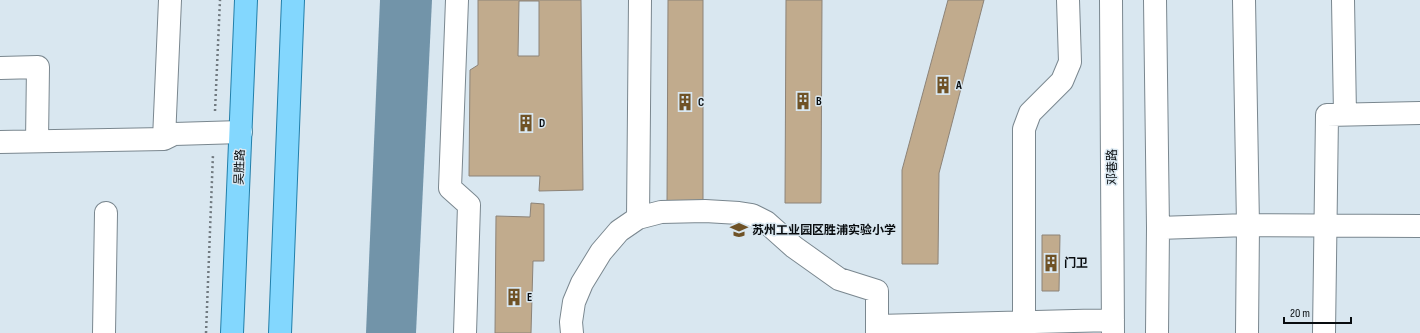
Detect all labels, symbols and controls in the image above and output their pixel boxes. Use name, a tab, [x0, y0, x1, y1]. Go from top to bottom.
building icon: A	[933, 75, 953, 95]
place label: A	[955, 78, 962, 93]
building icon: B	[793, 91, 813, 111]
building icon: C	[675, 92, 695, 112]
place label: B	[816, 94, 822, 109]
place label: C	[698, 95, 704, 110]
building icon: D	[516, 113, 536, 133]
place label: D	[539, 116, 545, 131]
street label: 吴胜路	[232, 149, 248, 185]
street label: 邓巷路	[1105, 149, 1120, 185]
school or university icon: 苏州工业园区胜浦实验小学	[729, 220, 749, 240]
place label: 苏州工业园区胜浦实验小学	[752, 223, 896, 238]
building icon: 门卫	[1041, 253, 1061, 273]
place label: 门卫	[1064, 256, 1088, 271]
building icon: E	[504, 287, 524, 307]
place label: E	[527, 290, 532, 305]
scale bar	[1284, 299, 1351, 325]
text: 20 m	[1290, 306, 1310, 321]

